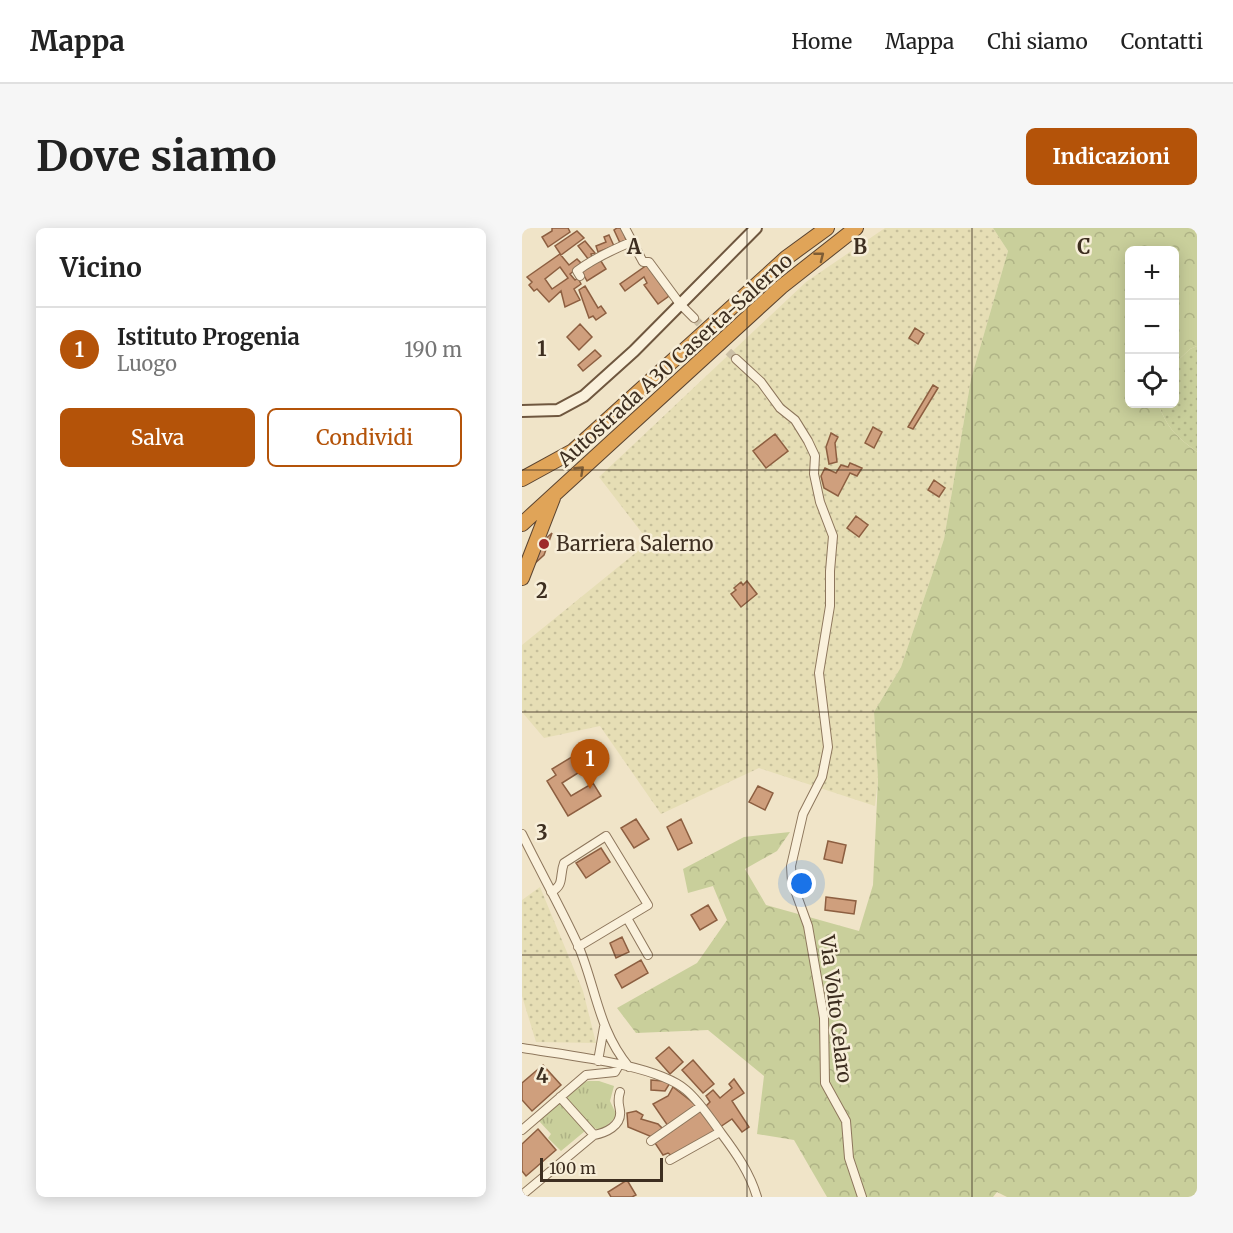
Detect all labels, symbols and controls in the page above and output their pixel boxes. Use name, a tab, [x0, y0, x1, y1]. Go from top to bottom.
text: Mappa	[30, 23, 125, 59]
text: Home	[792, 28, 852, 55]
text: Mappa	[885, 28, 954, 55]
text: Chi siamo	[987, 28, 1088, 55]
text: Contatti	[1121, 28, 1203, 55]
button: Indicazioni	[1026, 128, 1197, 185]
text: Dove siamo	[36, 130, 276, 182]
text: B	[853, 234, 867, 259]
text: C	[1077, 234, 1091, 259]
map controls	[1125, 246, 1179, 408]
button: +	[1125, 246, 1179, 300]
street label: Autostrada A30 Caserta-Salerno	[553, 248, 797, 472]
text: Vicino	[60, 251, 142, 284]
one-way arrow	[813, 253, 824, 264]
button: −	[1125, 300, 1179, 354]
text: Istituto Progenia	[117, 323, 300, 351]
text: 1	[537, 336, 547, 361]
text: 1	[75, 337, 84, 362]
text: 190 m	[404, 337, 462, 362]
text: Luogo	[117, 351, 177, 376]
button: locate	[1125, 354, 1179, 408]
button: Salva	[60, 408, 255, 467]
button: Condividi	[267, 408, 462, 467]
one-way arrow	[574, 466, 584, 477]
place label: Barriera Salerno	[556, 531, 714, 556]
marker: Barriera Salerno	[537, 537, 551, 551]
text: 2	[536, 578, 548, 603]
pin: 1	[570, 740, 610, 789]
text: 3	[536, 820, 548, 845]
your location	[787, 869, 816, 898]
street label: Via Volto Celaro	[815, 933, 858, 1085]
text: 4	[536, 1063, 549, 1088]
scale bar	[540, 1155, 663, 1182]
text: 100 m	[549, 1158, 596, 1178]

